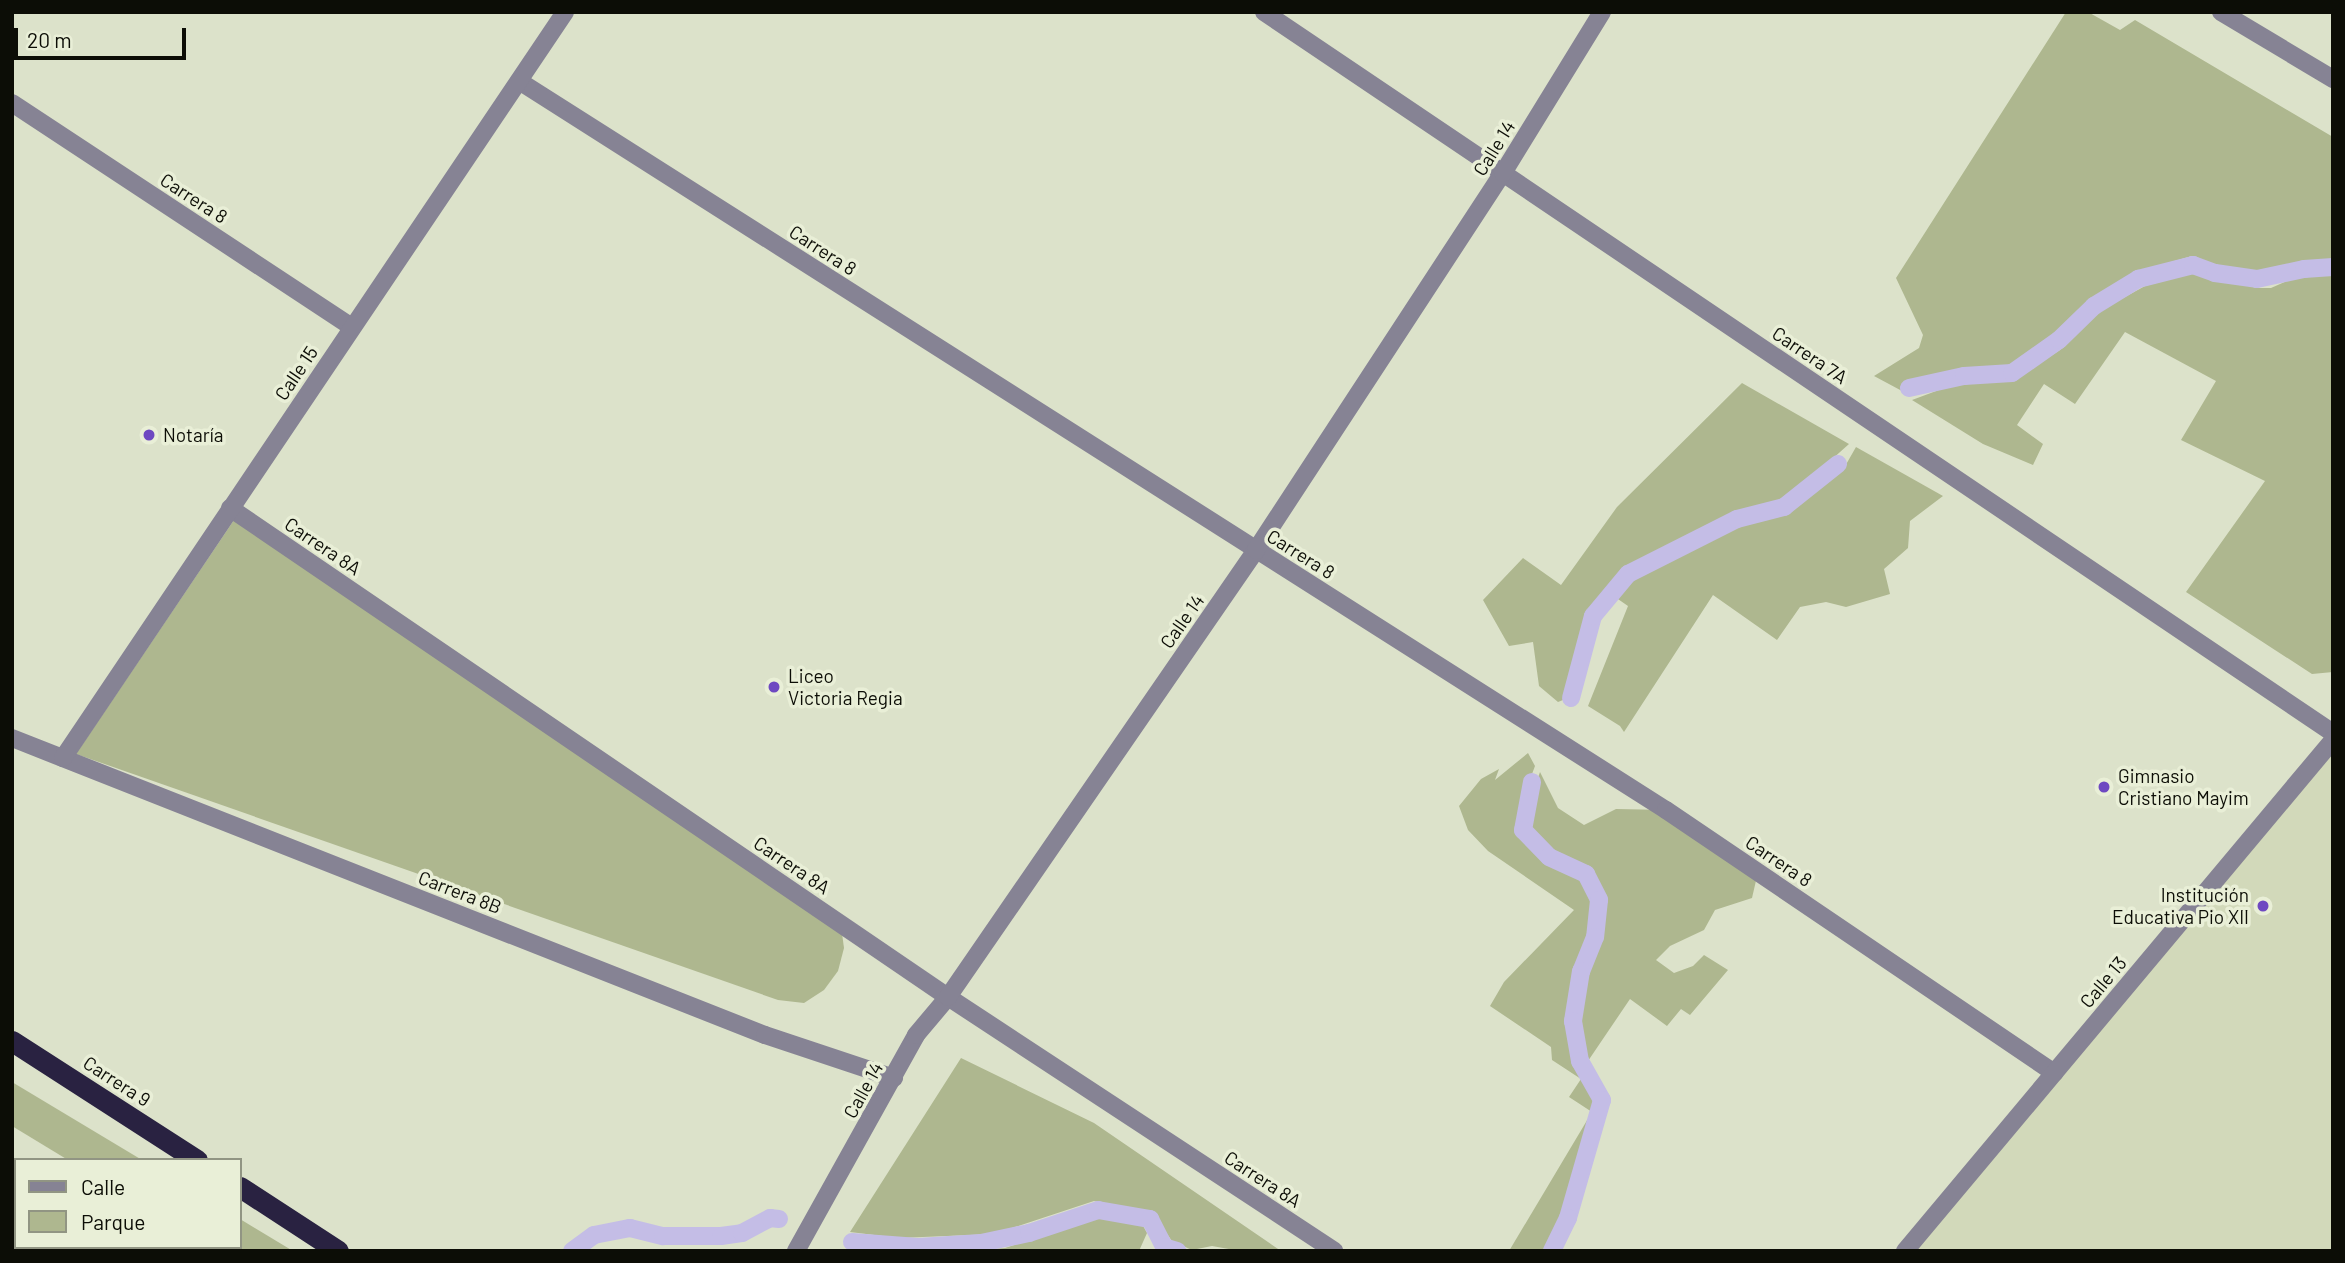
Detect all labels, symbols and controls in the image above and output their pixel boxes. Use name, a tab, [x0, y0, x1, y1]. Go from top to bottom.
scale bar	[18, 14, 189, 58]
text: 20 m	[27, 27, 72, 52]
street label: Calle 14	[1468, 116, 1520, 180]
street label: Carrera 8	[156, 168, 232, 228]
street label: Carrera 8	[785, 220, 861, 280]
street label: Carrera 7A	[1768, 322, 1852, 388]
street label: Calle 15	[270, 342, 322, 404]
place label: Notaría	[163, 424, 223, 446]
marker: Notaría	[141, 427, 157, 443]
street label: Carrera 8A	[281, 512, 365, 580]
street label: Carrera 8	[1263, 524, 1339, 584]
street label: Calle 14	[1155, 590, 1209, 652]
place label: Liceo Victoria Regia	[788, 665, 903, 709]
marker: Liceo Victoria Regia	[766, 679, 782, 695]
place label: Gimnasio Cristiano Mayim	[2118, 765, 2249, 809]
marker: Gimnasio Cristiano Mayim	[2096, 779, 2112, 795]
street label: Carrera 8A	[750, 831, 834, 899]
street label: Carrera 8	[1741, 831, 1817, 891]
street label: Carrera 8B	[415, 866, 505, 918]
place label: Institución Educativa Pio XII	[2112, 884, 2249, 928]
marker: Institución Educativa Pio XII	[2255, 898, 2271, 914]
street label: Calle 13	[2075, 952, 2131, 1012]
street label: Carrera 9	[79, 1051, 155, 1111]
street label: Calle 14	[838, 1058, 888, 1122]
street label: Carrera 8A	[1220, 1146, 1306, 1212]
legend	[14, 1158, 242, 1249]
text: Calle	[81, 1174, 125, 1199]
text: Parque	[81, 1209, 146, 1234]

